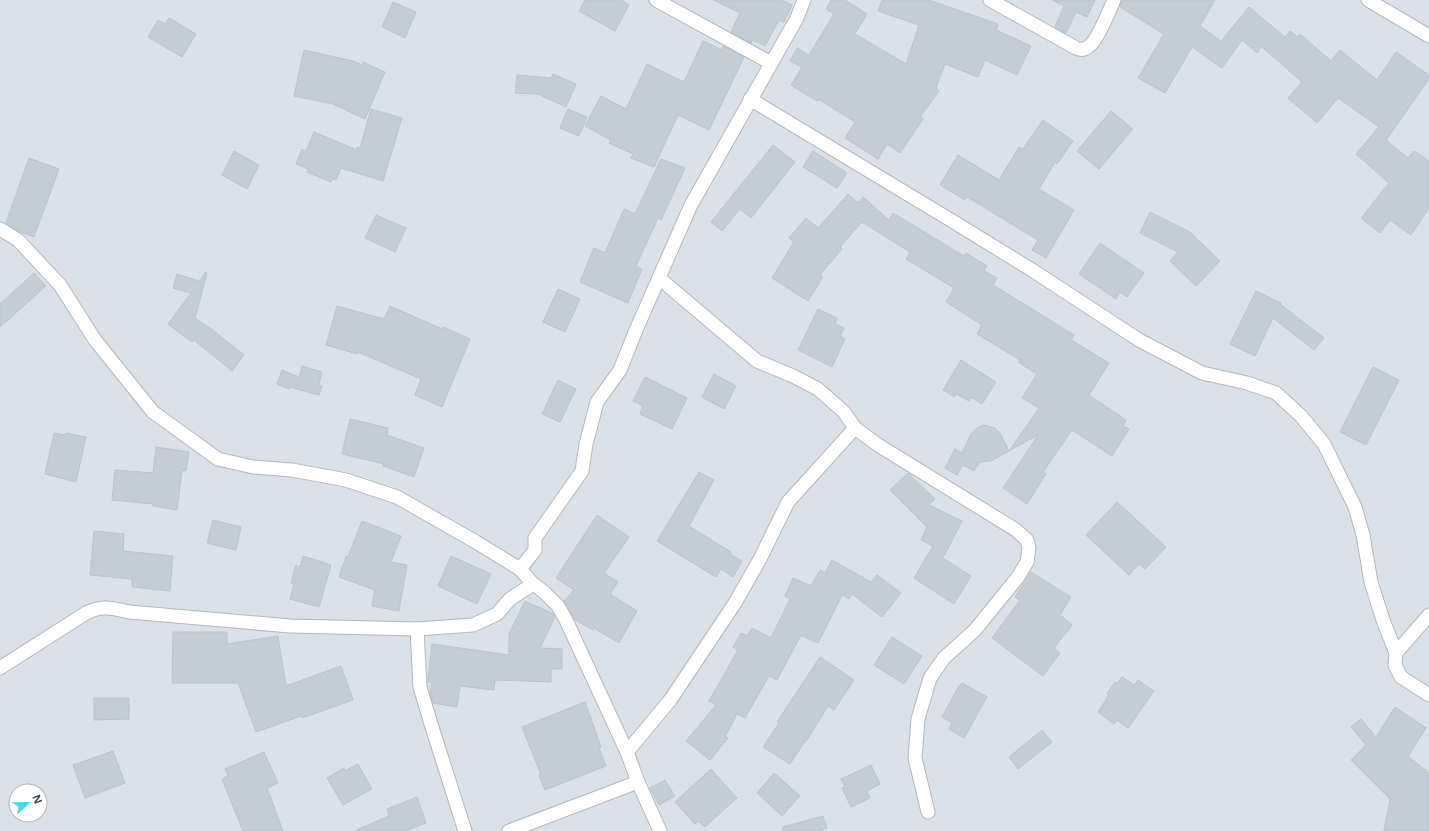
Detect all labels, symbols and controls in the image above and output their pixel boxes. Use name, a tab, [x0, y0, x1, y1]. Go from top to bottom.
north arrow	[8, 783, 48, 823]
text: N	[29, 792, 46, 806]

